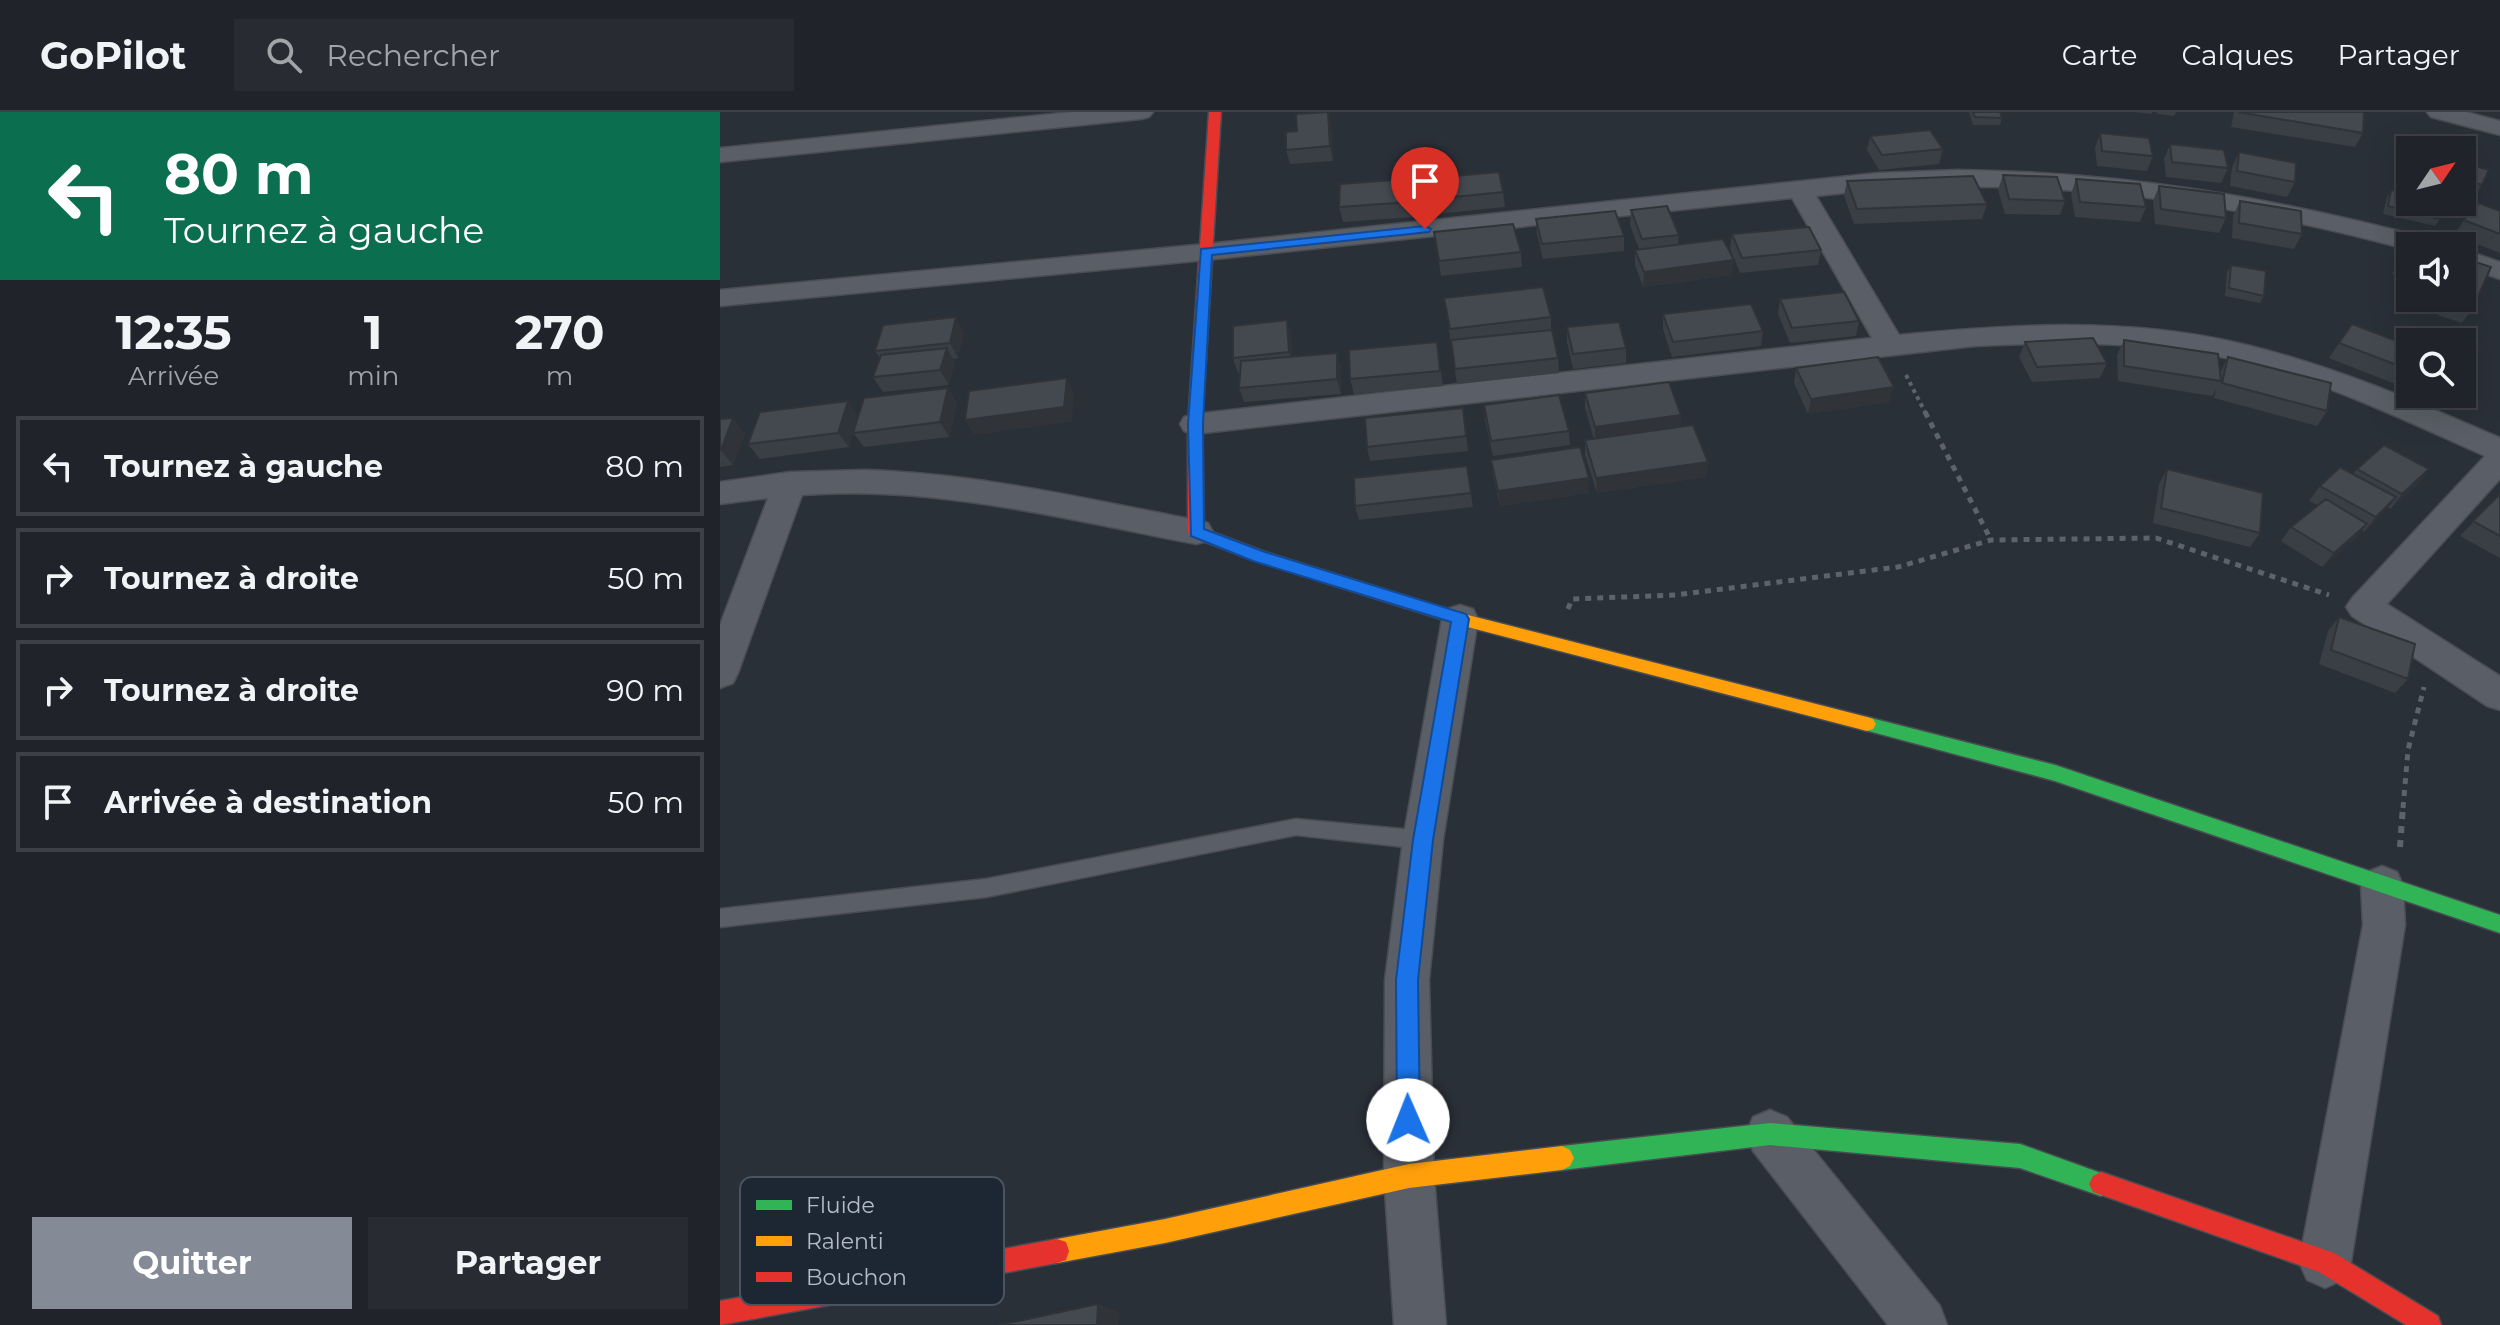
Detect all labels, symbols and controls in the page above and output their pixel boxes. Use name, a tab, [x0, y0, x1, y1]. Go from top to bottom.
search box	[234, 19, 794, 91]
text: GoPilot	[40, 32, 186, 79]
icon: search	[262, 33, 306, 77]
text: Rechercher	[326, 37, 500, 74]
text: Carte	[2062, 38, 2137, 72]
text: Calques	[2181, 38, 2293, 72]
text: Partager	[2337, 38, 2460, 72]
north arrow	[2396, 136, 2476, 216]
map controls	[2396, 136, 2476, 408]
text: 80 m	[164, 140, 314, 208]
icon: left	[32, 144, 136, 248]
pin	[1391, 147, 1459, 229]
icon: arrive	[1403, 159, 1447, 203]
text: Tournez à gauche	[164, 208, 484, 252]
button: sound	[2396, 232, 2476, 312]
text: 12:35	[115, 303, 232, 361]
text: 1	[364, 303, 383, 361]
text: 270	[515, 303, 605, 361]
button: search	[2396, 328, 2476, 408]
text: Arrivée	[128, 360, 219, 392]
text: min	[347, 360, 399, 392]
text: m	[546, 360, 573, 392]
icon: left	[36, 444, 80, 488]
text: Tournez à gauche	[104, 448, 383, 485]
text: 80 m	[605, 448, 684, 485]
icon: right	[36, 556, 80, 600]
text: Tournez à droite	[104, 560, 359, 597]
text: 50 m	[607, 560, 684, 597]
icon: right	[36, 668, 80, 712]
text: Tournez à droite	[104, 672, 359, 709]
text: 90 m	[606, 672, 684, 709]
icon: arrive	[36, 780, 80, 824]
text: Arrivée à destination	[104, 784, 432, 821]
text: 50 m	[607, 784, 684, 821]
position arrow	[1366, 1078, 1450, 1162]
legend	[740, 1177, 1004, 1305]
text: Fluide	[806, 1192, 875, 1219]
button: Quitter	[32, 1217, 352, 1309]
button: Partager	[368, 1217, 688, 1309]
text: Ralenti	[806, 1228, 884, 1255]
text: Bouchon	[806, 1264, 907, 1291]

